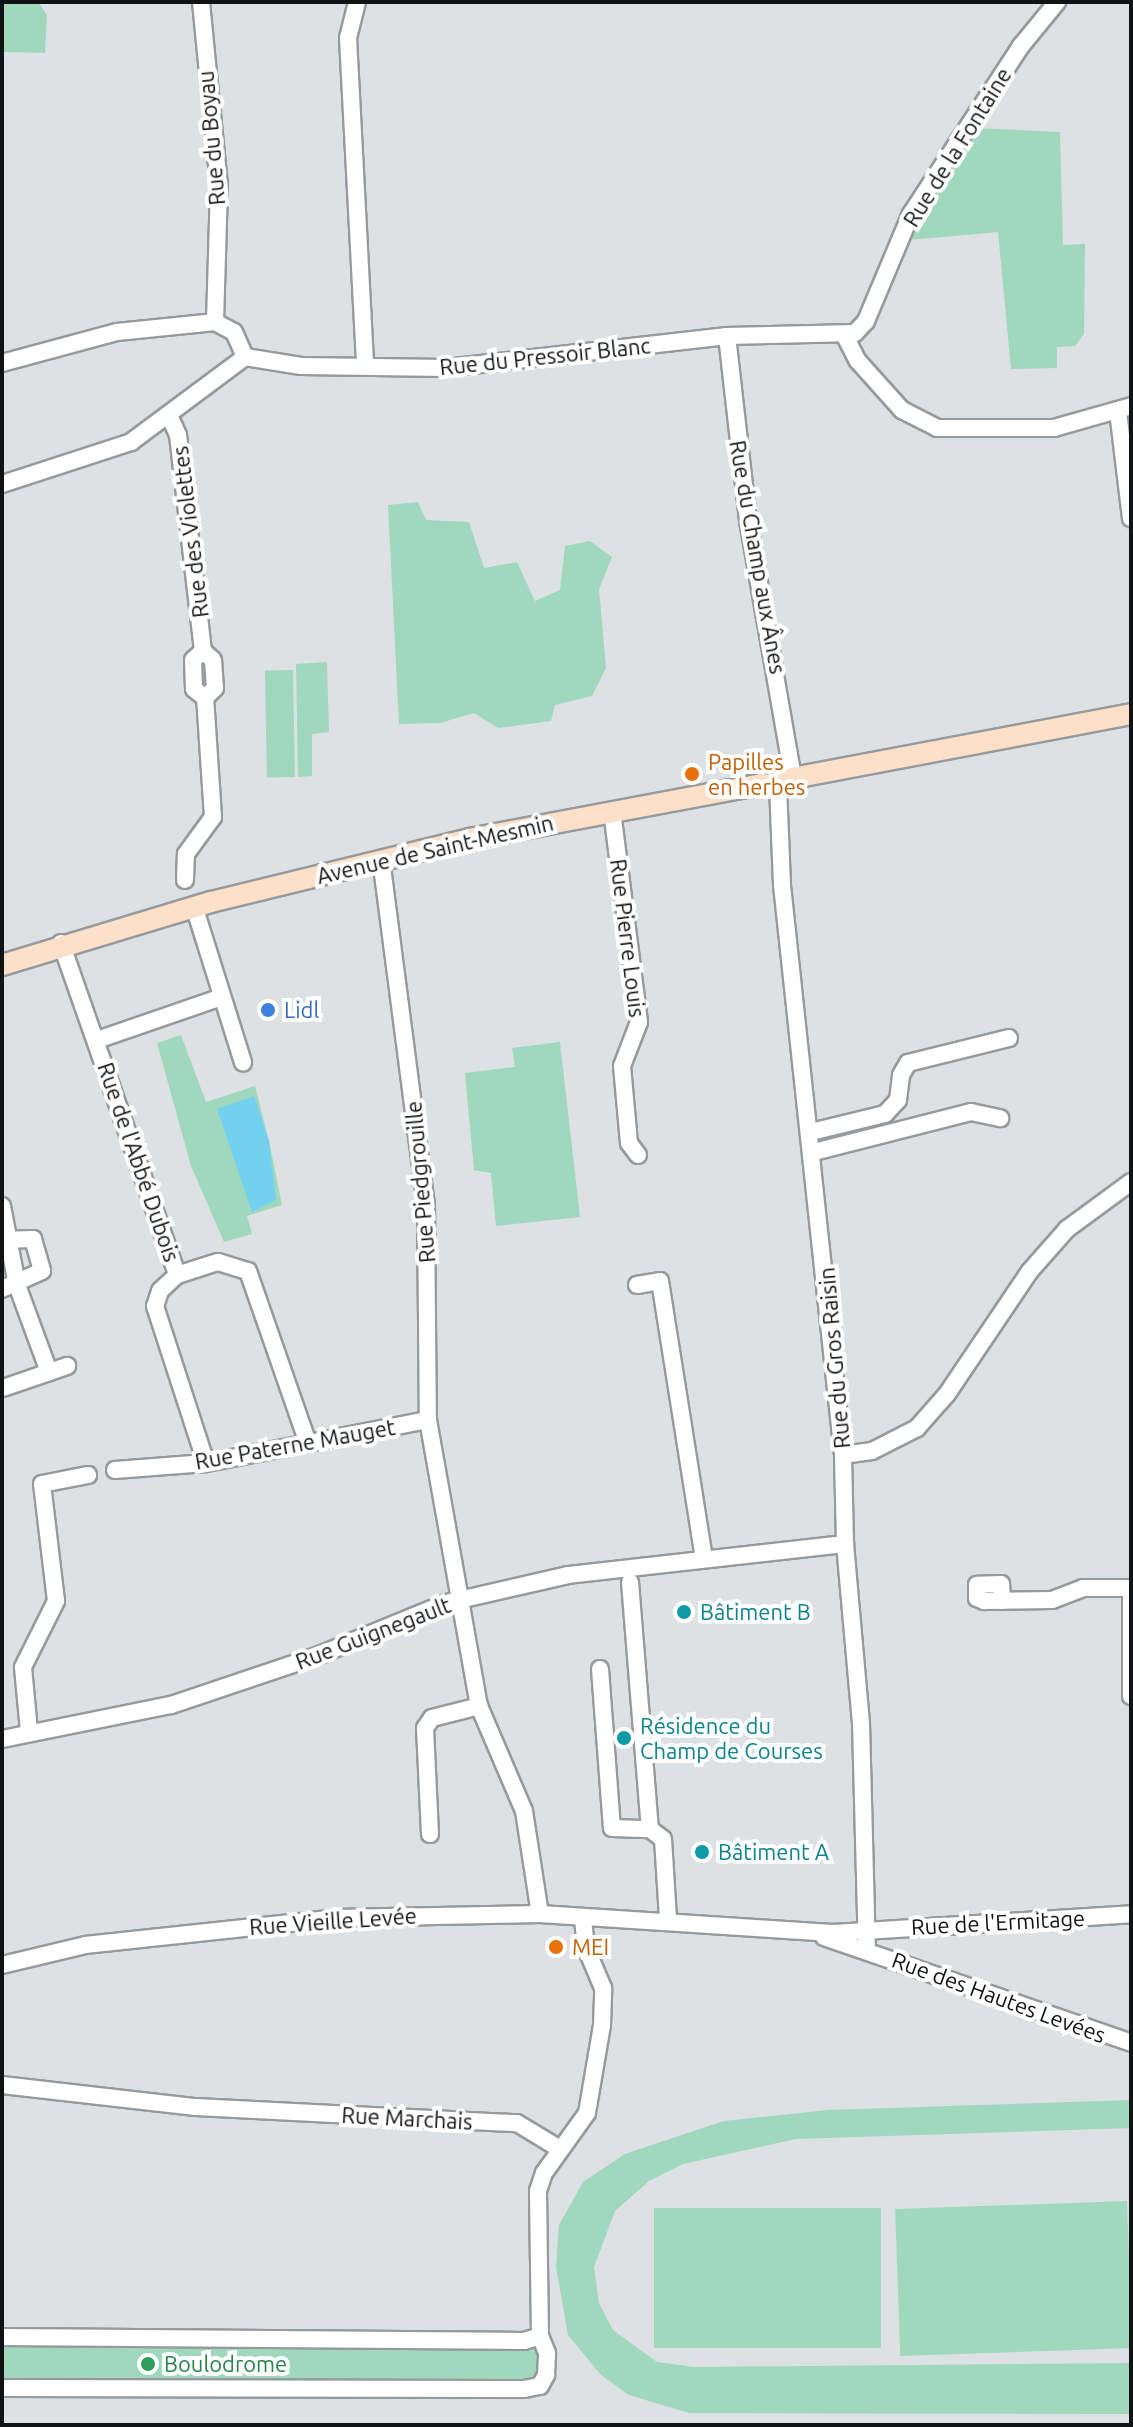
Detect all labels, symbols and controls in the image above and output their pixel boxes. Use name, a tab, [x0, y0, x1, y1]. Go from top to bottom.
street label: Rue de la Fontaine	[897, 63, 1017, 231]
street label: Rue du Boyau	[192, 70, 230, 206]
street label: Rue du Pressoir Blanc	[438, 332, 652, 380]
street label: Rue du Champ aux Ânes	[724, 438, 792, 676]
street label: Rue des Violettes	[166, 445, 214, 619]
place label: Papilles en herbes	[708, 748, 805, 800]
marker: Papilles en herbes	[683, 765, 701, 783]
street label: Avenue de Saint-Mesmin	[314, 809, 556, 889]
street label: Rue Pierre Louis	[605, 857, 651, 1019]
place label: Lidl	[284, 997, 319, 1023]
marker: Lidl	[259, 1001, 277, 1019]
street label: Rue de l'Abbé Dubois	[92, 1059, 186, 1265]
street label: Rue Piedgrouille	[400, 1100, 440, 1264]
street label: Rue du Gros Raisin	[813, 1266, 855, 1450]
street label: Rue Paterne Mauget	[193, 1413, 397, 1475]
street label: Rue Guignegault	[292, 1591, 454, 1675]
place label: Bâtiment B	[700, 1599, 811, 1625]
marker: Bâtiment B	[675, 1603, 693, 1621]
place label: Résidence du Champ de Courses	[640, 1712, 823, 1764]
marker: Résidence du Champ de Courses	[615, 1729, 633, 1747]
place label: Bâtiment A	[718, 1839, 829, 1865]
marker: Bâtiment A	[693, 1843, 711, 1861]
street label: Rue Vieille Levée	[248, 1902, 418, 1940]
street label: Rue de l'Ermitage	[910, 1904, 1086, 1940]
place label: MEI	[572, 1934, 609, 1960]
marker: MEI	[547, 1938, 565, 1956]
street label: Rue des Hautes Levées	[889, 1946, 1109, 2048]
street label: Rue Marchais	[341, 2101, 473, 2135]
place label: Boulodrome	[164, 2351, 287, 2377]
marker: Boulodrome	[139, 2355, 157, 2373]

